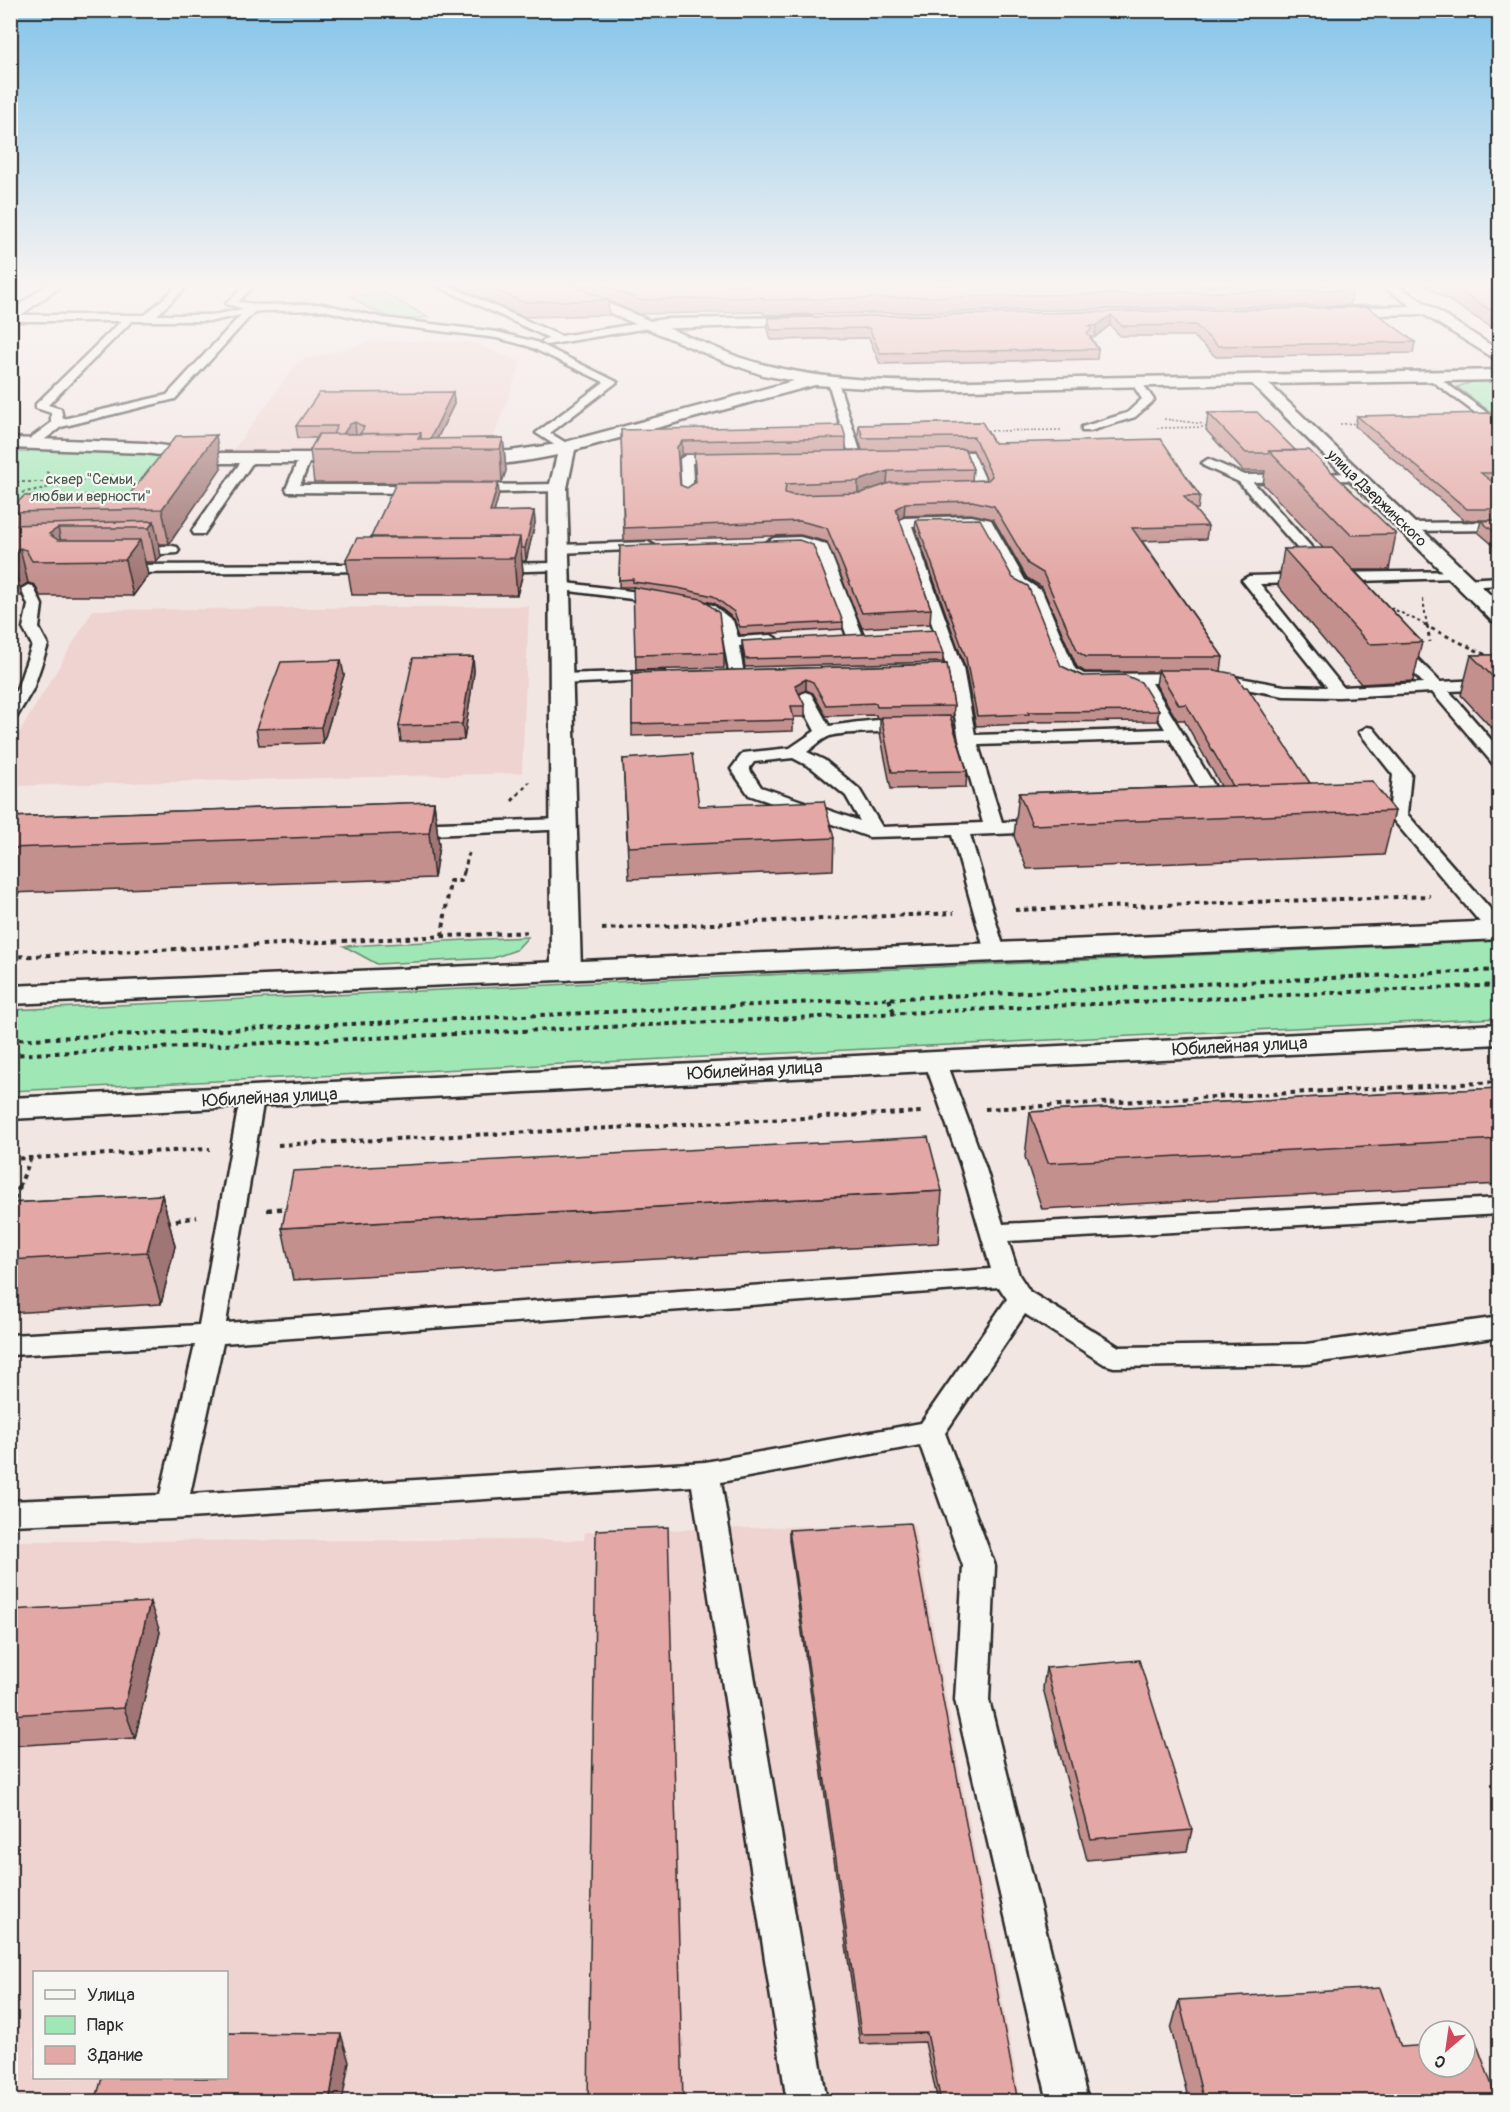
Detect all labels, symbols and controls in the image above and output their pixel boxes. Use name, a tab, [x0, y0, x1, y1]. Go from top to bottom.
street label: улица Дзержинского	[1322, 445, 1431, 551]
park label: сквер "Семьи, любви и верности"	[31, 470, 151, 506]
street label: Юбилейная улица	[1172, 1031, 1308, 1062]
street label: Юбилейная улица	[687, 1055, 823, 1086]
street label: Юбилейная улица	[202, 1082, 338, 1113]
legend	[33, 1971, 228, 2079]
text: Улица	[87, 1984, 135, 2007]
text: Парк	[87, 2014, 124, 2037]
north arrow	[1417, 2019, 1477, 2079]
text: Здание	[87, 2044, 143, 2067]
text: С	[1431, 2050, 1449, 2072]

